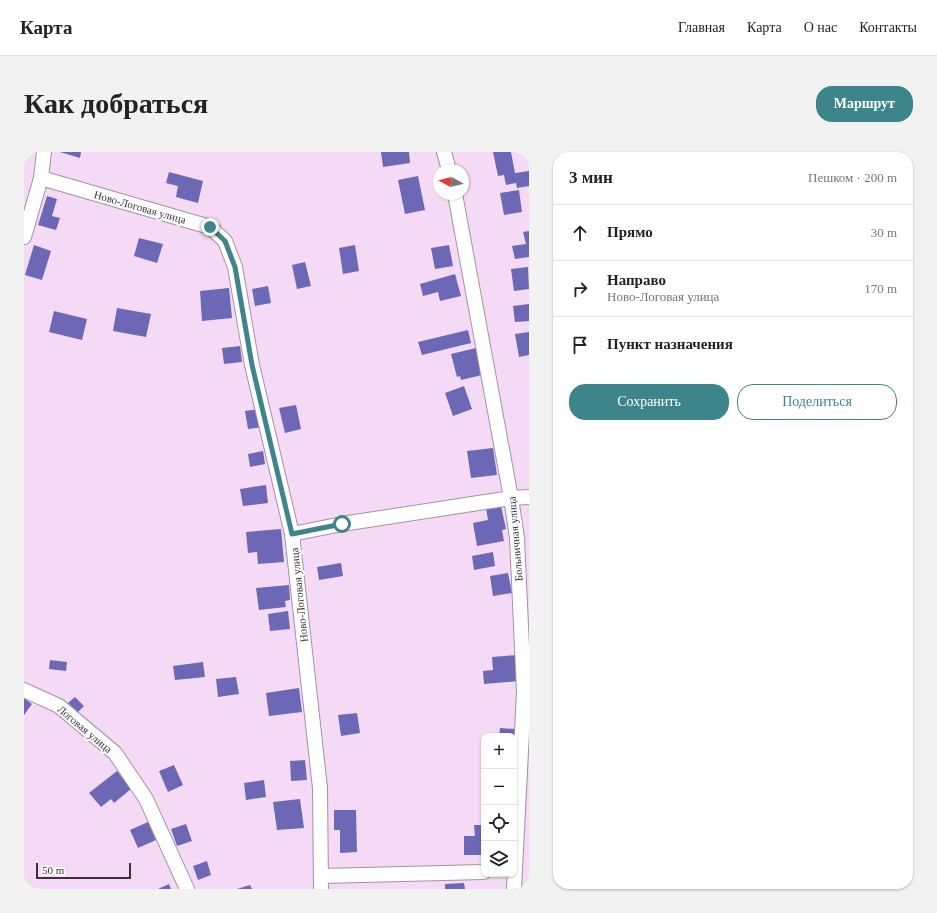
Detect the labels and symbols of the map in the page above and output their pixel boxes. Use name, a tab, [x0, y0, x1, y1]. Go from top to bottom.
north arrow	[433, 164, 469, 200]
street label: Ново-Логовая улица	[93, 188, 187, 226]
route end	[201, 218, 219, 236]
street label: Больничная улица	[505, 496, 525, 582]
route start	[333, 515, 351, 533]
street label: Ново-Логовая улица	[288, 547, 310, 643]
street label: Логовая улица	[55, 703, 115, 755]
scale bar	[36, 861, 131, 880]

